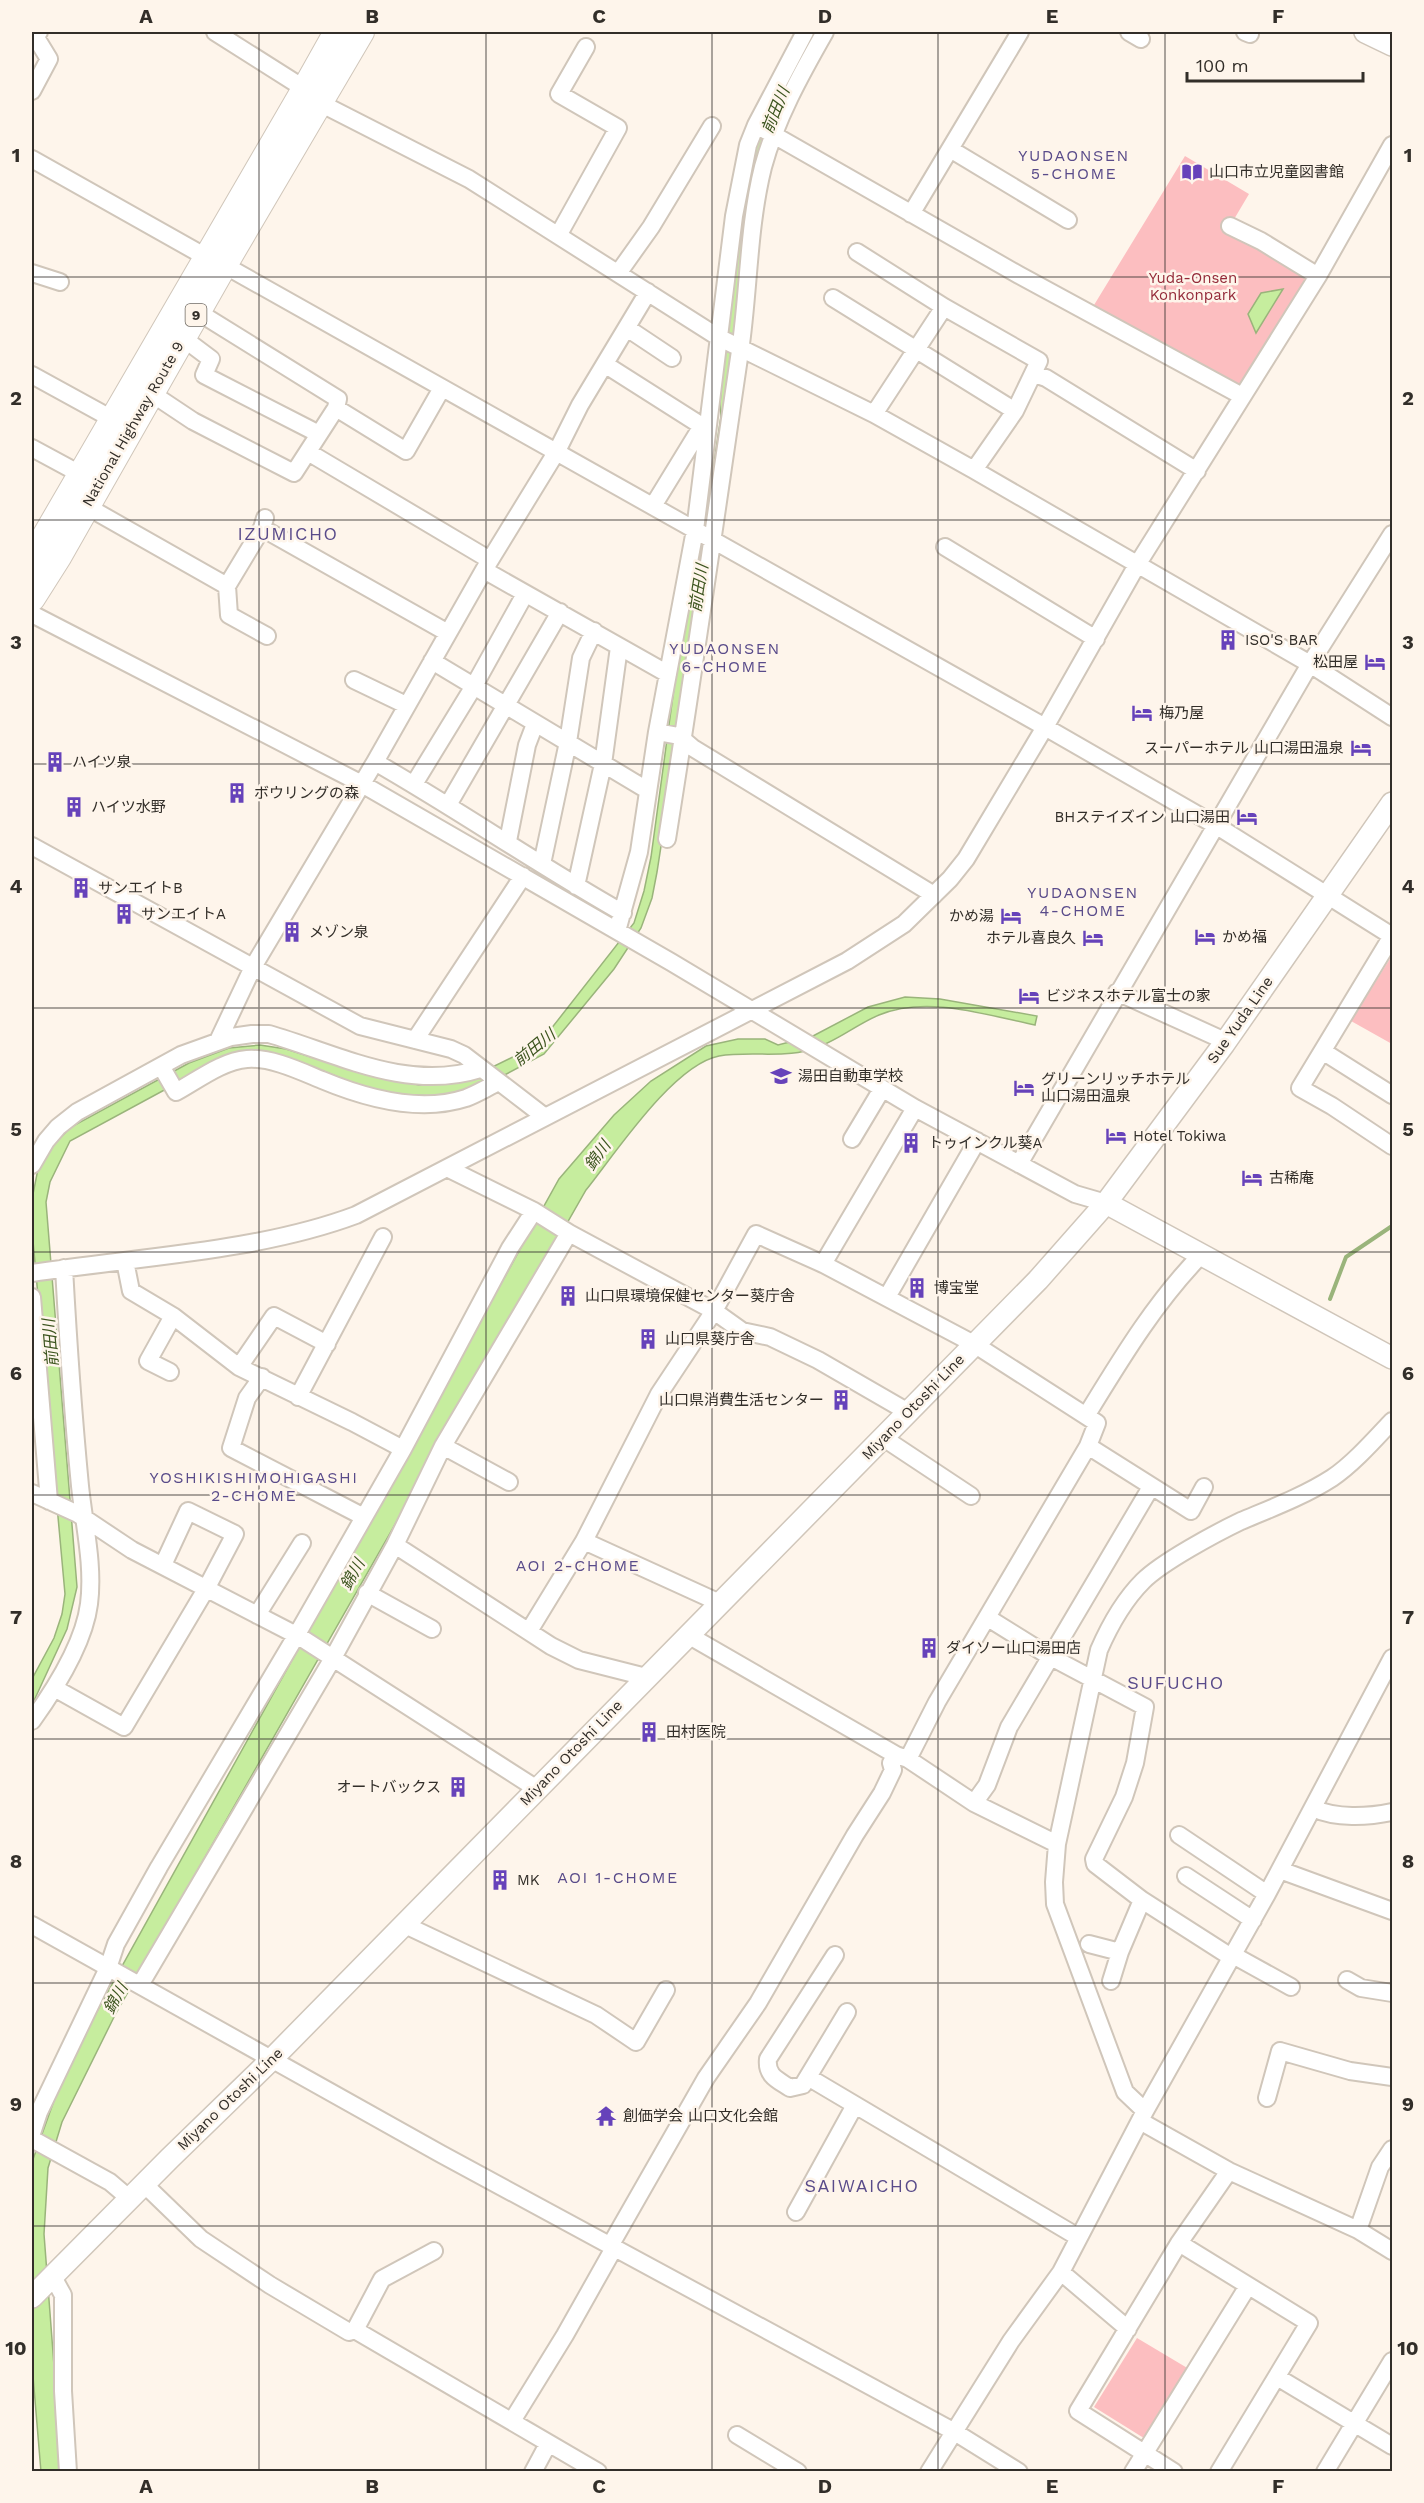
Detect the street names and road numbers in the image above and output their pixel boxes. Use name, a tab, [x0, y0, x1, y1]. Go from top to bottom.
road number: 9	[186, 304, 206, 326]
street label: National Highway Route 9	[78, 338, 188, 510]
street label: Sue Yuda Line	[1203, 973, 1277, 1067]
street label: Miyano Otoshi Line	[858, 1350, 968, 1464]
street label: Miyano Otoshi Line	[516, 1696, 626, 1810]
street label: Miyano Otoshi Line	[173, 2044, 287, 2154]

